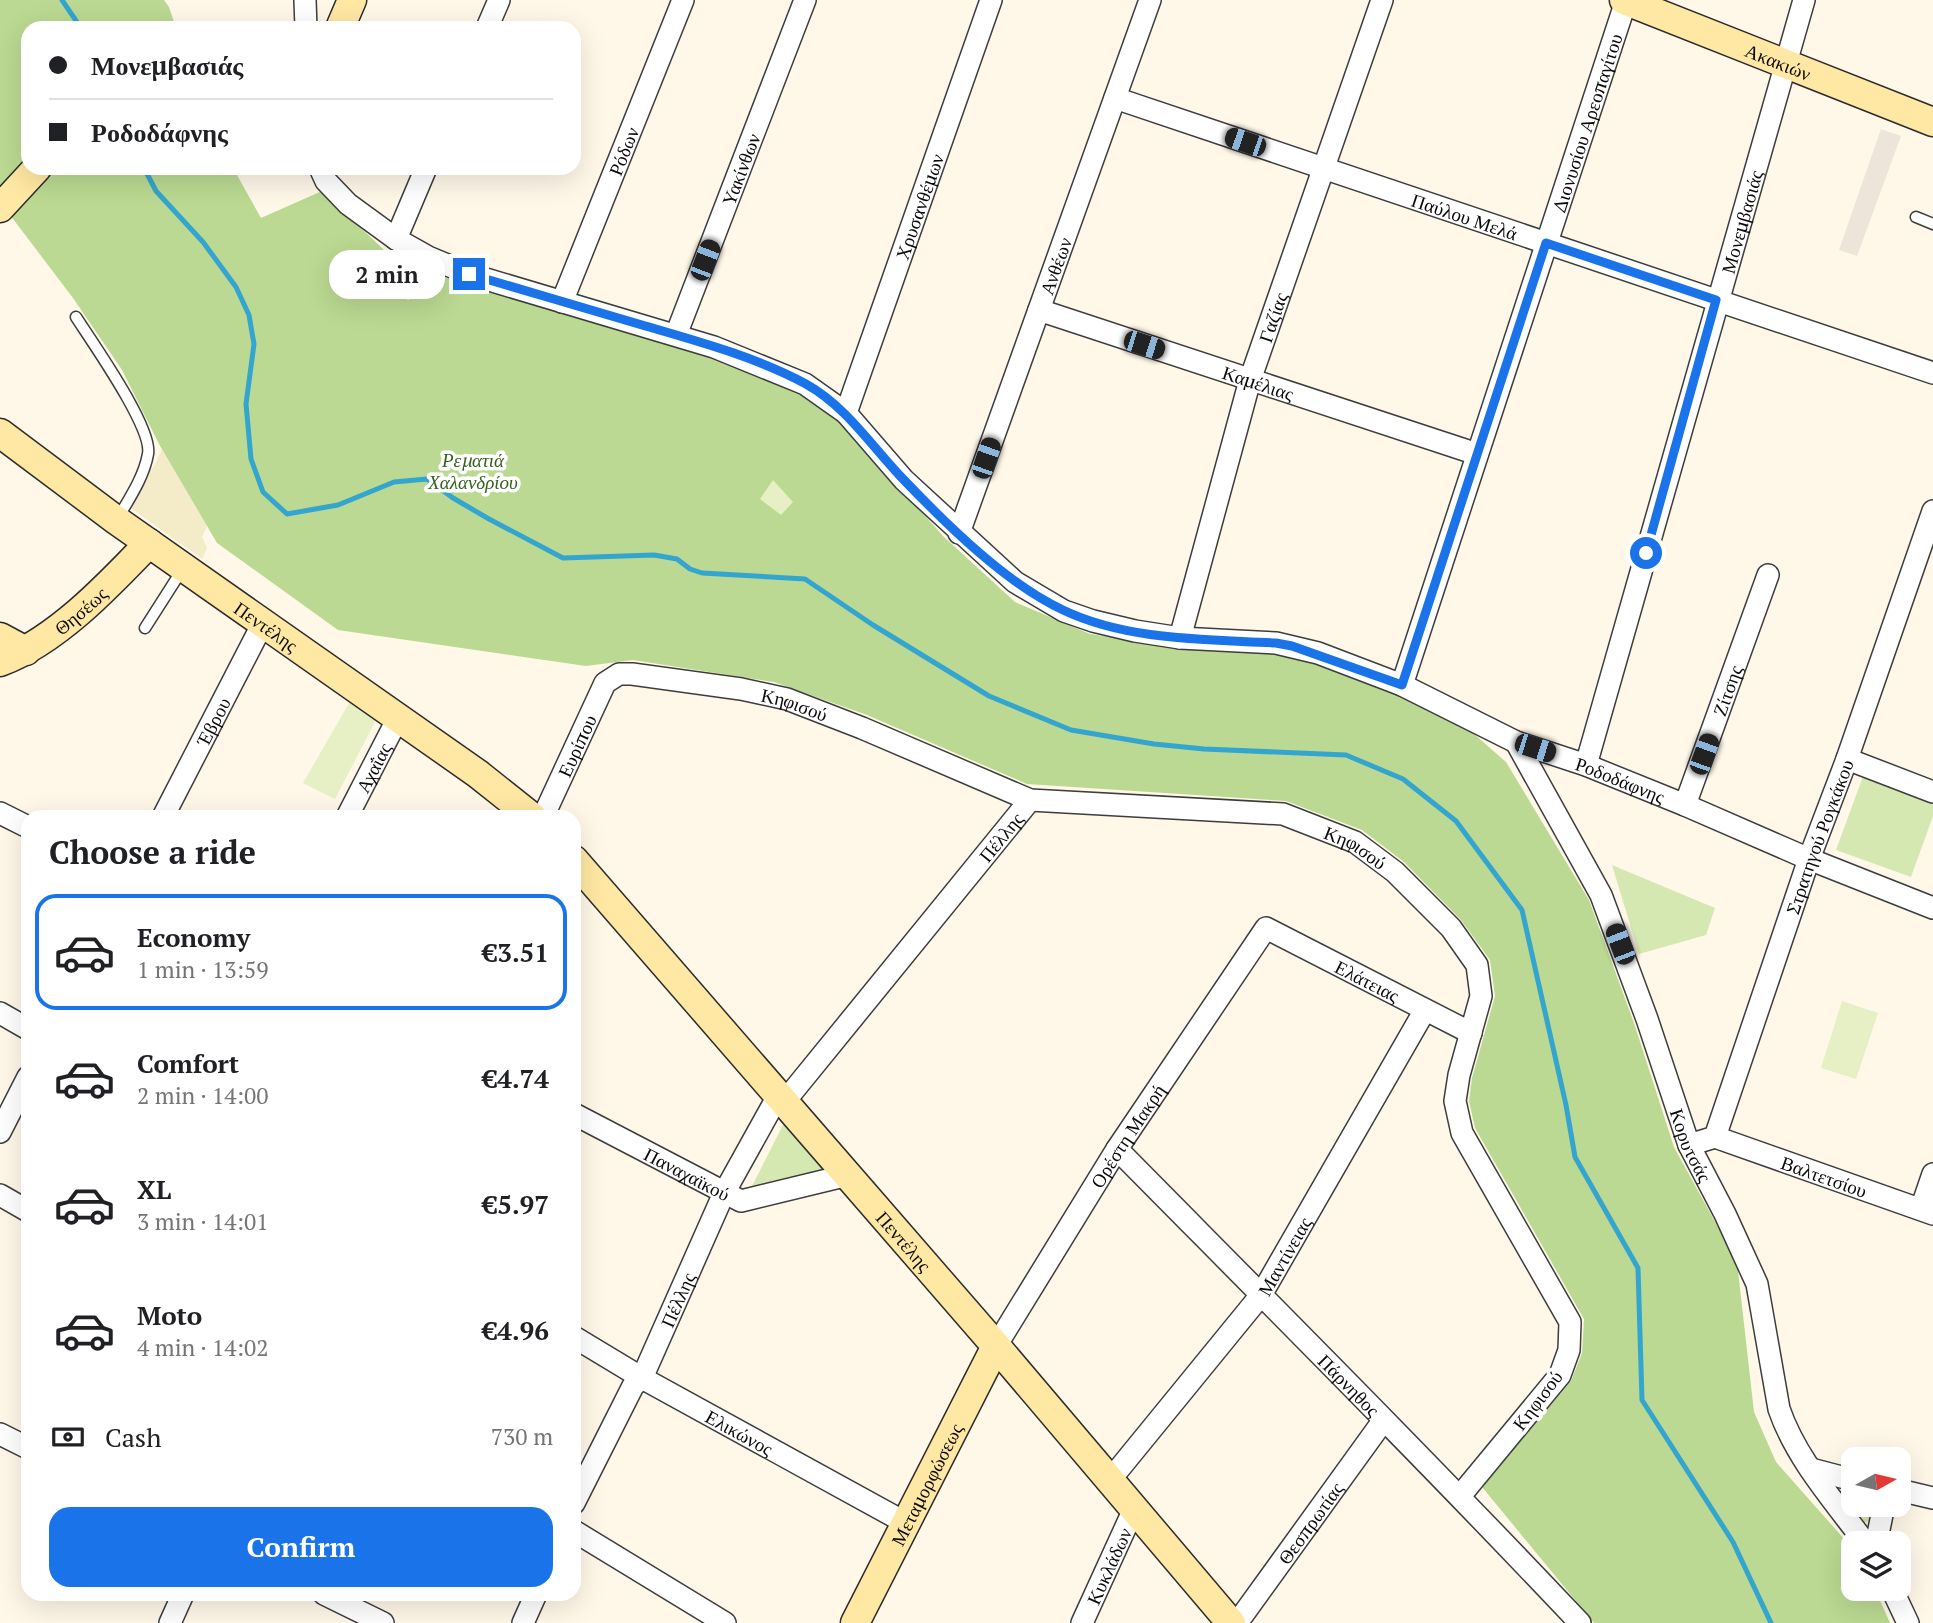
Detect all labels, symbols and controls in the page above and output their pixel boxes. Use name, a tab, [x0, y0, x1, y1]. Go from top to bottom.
street label: Διονυσίου Αρεοπαγίτου	[1545, 30, 1627, 215]
street label: Ακακιών	[1742, 37, 1815, 85]
text: Μονεμβασιάς	[91, 48, 243, 82]
text: Ροδοδάφνης	[91, 115, 228, 149]
street label: Ρόδων	[602, 122, 644, 179]
car	[1222, 125, 1269, 159]
street label: Υακίνθων	[715, 129, 765, 209]
street label: Χρυσανθέμων	[888, 150, 949, 263]
street label: Μονεμβασιάς	[1714, 167, 1768, 276]
street label: Παύλου Μελά	[1409, 186, 1521, 245]
street label: Ανθέων	[1033, 233, 1077, 298]
car	[688, 237, 723, 283]
callout: 2 min	[329, 250, 444, 298]
route end	[453, 258, 485, 290]
text: 2 min	[356, 259, 418, 290]
street label: Γαζίας	[1252, 288, 1292, 345]
car	[1121, 329, 1168, 361]
street label: Καμέλιας	[1220, 359, 1298, 406]
car	[970, 435, 1003, 481]
park label: Ρεματιά Χαλανδρίου	[427, 447, 518, 494]
route start	[1630, 537, 1662, 569]
street label: Θησέως	[49, 580, 112, 640]
street label: Πεντέλης	[230, 595, 304, 657]
street label: Ζίτσης	[1706, 661, 1747, 719]
street label: Κηφισού	[759, 681, 832, 726]
street label: Έβρου	[189, 692, 235, 750]
street label: Ευρίπου	[551, 710, 601, 781]
car	[1687, 731, 1722, 777]
car	[1512, 732, 1559, 764]
street label: Αχαΐας	[349, 738, 396, 797]
street label: Ροδοδάφνης	[1573, 750, 1669, 808]
street label: Στρατηγού Ρογκάκου	[1779, 755, 1858, 917]
street label: Πέλλης	[972, 806, 1028, 867]
street label: Κηφισού	[1321, 819, 1392, 874]
text: Choose a ride	[49, 831, 256, 873]
text: Economy	[137, 920, 250, 954]
icon: car	[53, 921, 116, 984]
car	[1603, 921, 1638, 967]
text: €3.51	[483, 935, 549, 969]
street label: Ελάτειας	[1331, 953, 1405, 1007]
text: 1 min · 13:59	[137, 954, 269, 985]
text: Comfort	[137, 1046, 239, 1080]
icon: car	[53, 1047, 116, 1110]
text: €4.74	[483, 1061, 549, 1095]
street label: Ορέστη Μακρή	[1084, 1079, 1170, 1192]
text: 2 min · 14:00	[137, 1080, 269, 1111]
street label: Κορυτσάς	[1665, 1105, 1719, 1186]
street label: Παναχαϊκού	[640, 1140, 735, 1206]
street label: Βαλτετσίου	[1778, 1149, 1871, 1202]
text: XL	[137, 1172, 171, 1206]
icon: car	[53, 1173, 116, 1236]
text: €5.97	[483, 1187, 549, 1221]
street label: Πεντέλης	[871, 1205, 938, 1276]
text: 3 min · 14:01	[137, 1206, 269, 1237]
street label: Μαντίνειας	[1251, 1211, 1316, 1300]
street label: Πέλλης	[654, 1268, 700, 1331]
text: Moto	[137, 1298, 202, 1332]
icon: car	[53, 1299, 116, 1362]
text: €4.96	[483, 1313, 549, 1347]
text: 4 min · 14:02	[137, 1332, 269, 1363]
street label: Πάρνηθος	[1313, 1348, 1386, 1421]
street label: Κηφισού	[1506, 1365, 1568, 1435]
street label: Ελικώνος	[702, 1403, 778, 1461]
icon: cash	[49, 1418, 87, 1456]
street label: Μεταμορφώσεως	[884, 1418, 968, 1549]
text: Cash	[105, 1420, 161, 1454]
text: 730 m	[491, 1421, 553, 1452]
north arrow	[1841, 1447, 1911, 1517]
map controls	[1841, 1447, 1911, 1601]
street label: Θεσπρωτίας	[1271, 1476, 1348, 1569]
button: Confirm	[49, 1507, 553, 1587]
street label: Κυκλάδων	[1080, 1523, 1137, 1608]
button: layers	[1841, 1531, 1911, 1601]

